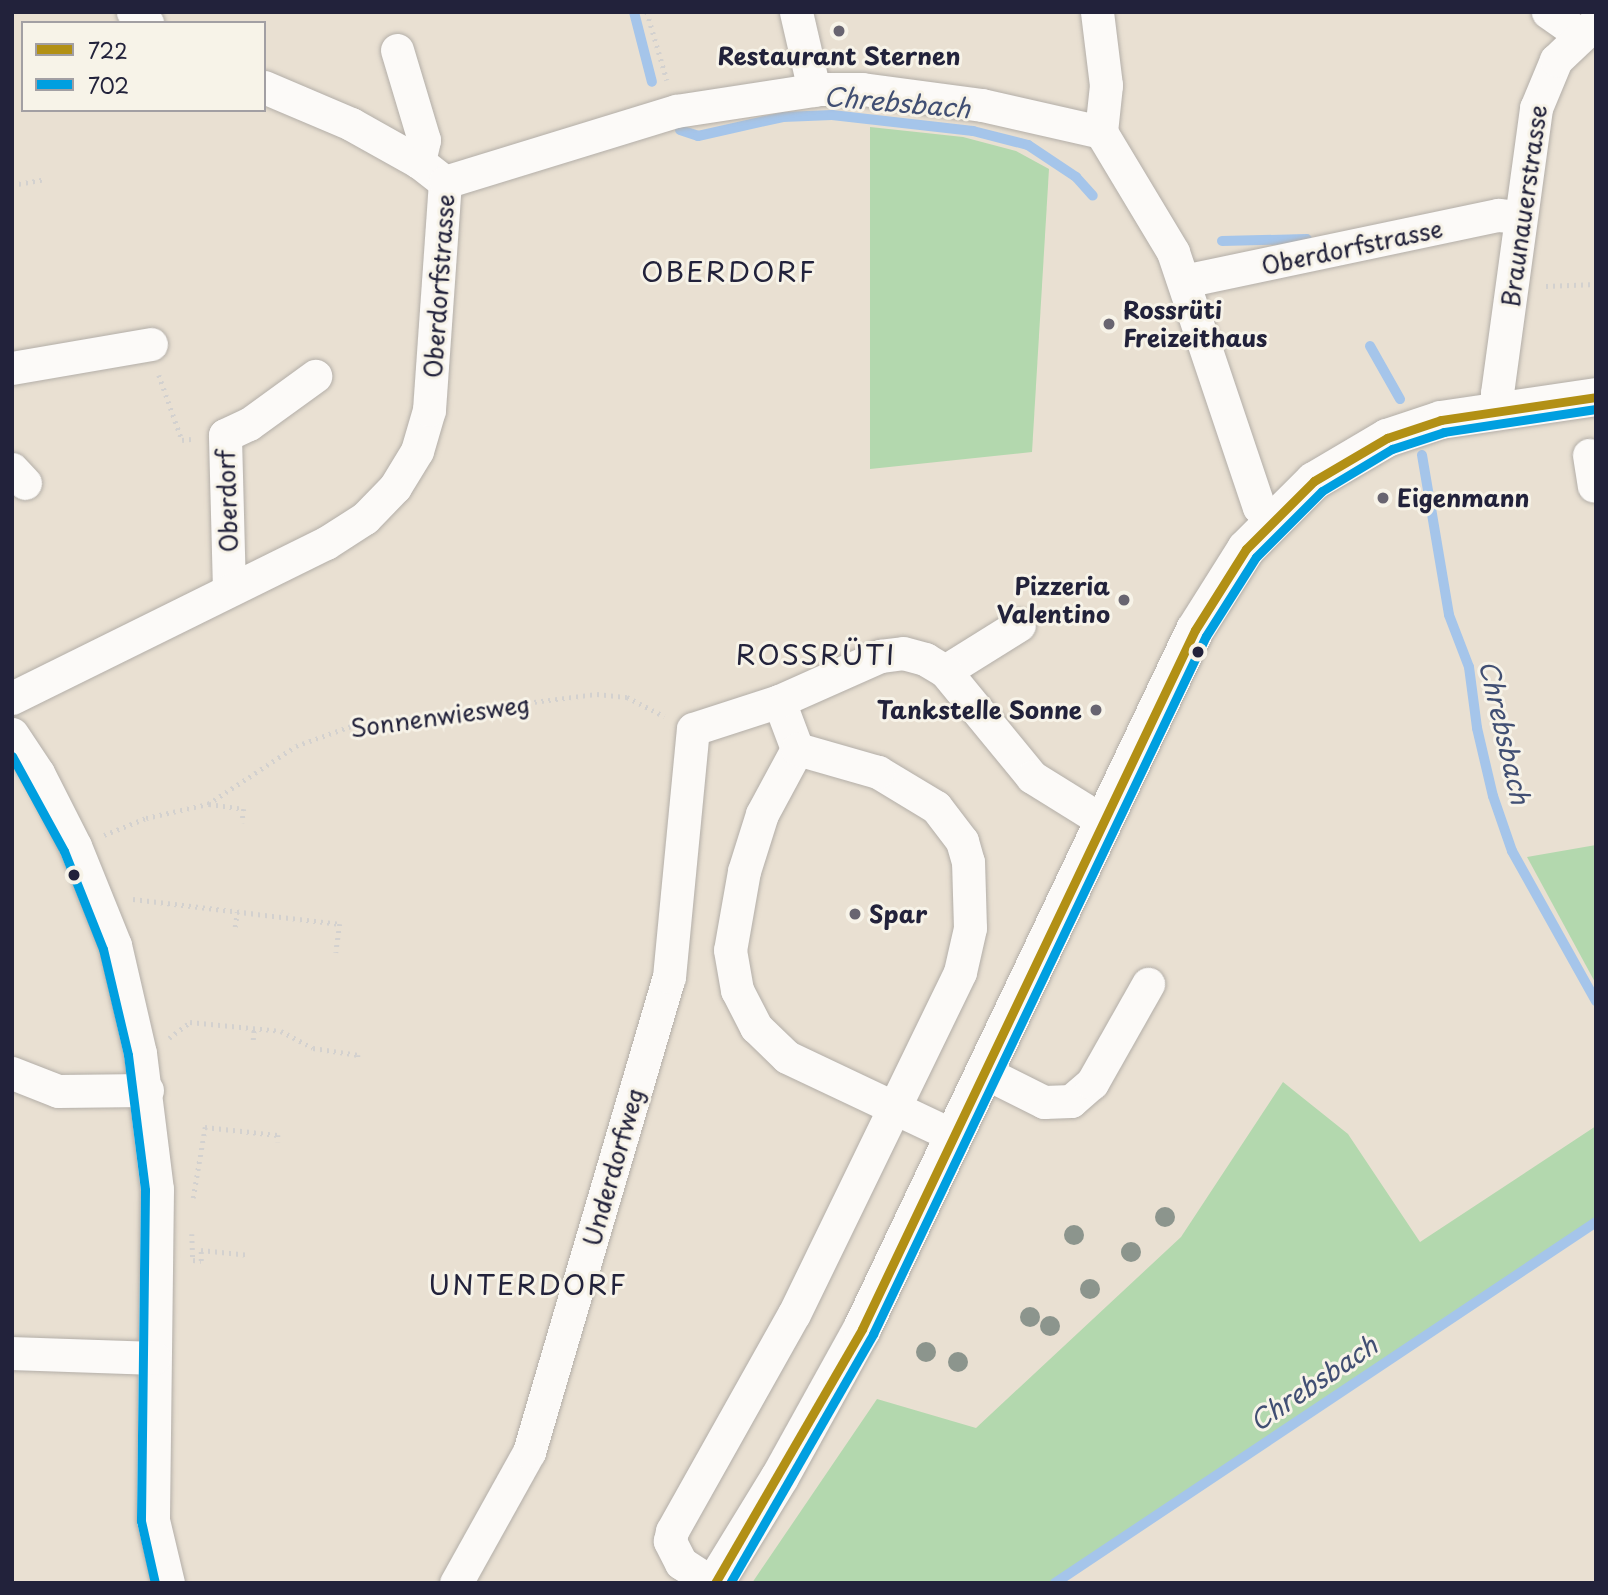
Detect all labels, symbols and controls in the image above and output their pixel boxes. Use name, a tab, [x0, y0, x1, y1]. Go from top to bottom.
legend	[21, 21, 266, 112]
marker: Restaurant Sternen	[831, 23, 847, 39]
text: 722	[88, 34, 128, 66]
place label: Restaurant Sternen	[718, 42, 960, 70]
text: 702	[88, 69, 129, 101]
water label: Chrebsbach	[822, 80, 972, 124]
street label: Braunauerstrasse	[1496, 103, 1552, 309]
street label: Oberdorfstrasse	[418, 193, 460, 379]
street label: Oberdorfstrasse	[1259, 214, 1445, 280]
district label: OBERDORF	[643, 254, 815, 288]
place label: Rossrüti Freizeithaus	[1123, 296, 1268, 352]
marker: Rossrüti Freizeithaus	[1101, 316, 1117, 332]
street label: Oberdorf	[211, 449, 243, 553]
place label: Eigenmann	[1397, 484, 1529, 512]
marker: Eigenmann	[1375, 490, 1391, 506]
place label: Pizzeria Valentino	[997, 572, 1110, 628]
marker: Pizzeria Valentino	[1116, 592, 1132, 608]
district label: ROSSRÜTI	[737, 637, 895, 671]
unlabelled marker	[1191, 645, 1205, 659]
water label: Chrebsbach	[1473, 657, 1537, 807]
street label: Sonnenwiesweg	[348, 689, 532, 743]
place label: Tankstelle Sonne	[875, 696, 1082, 724]
marker: Tankstelle Sonne	[1088, 702, 1104, 718]
unlabelled marker	[67, 868, 81, 882]
place label: Spar	[869, 900, 927, 928]
marker: Spar	[847, 906, 863, 922]
street label: Underdorfweg	[577, 1085, 649, 1249]
district label: UNTERDORF	[430, 1267, 626, 1301]
water label: Chrebsbach	[1243, 1329, 1383, 1437]

